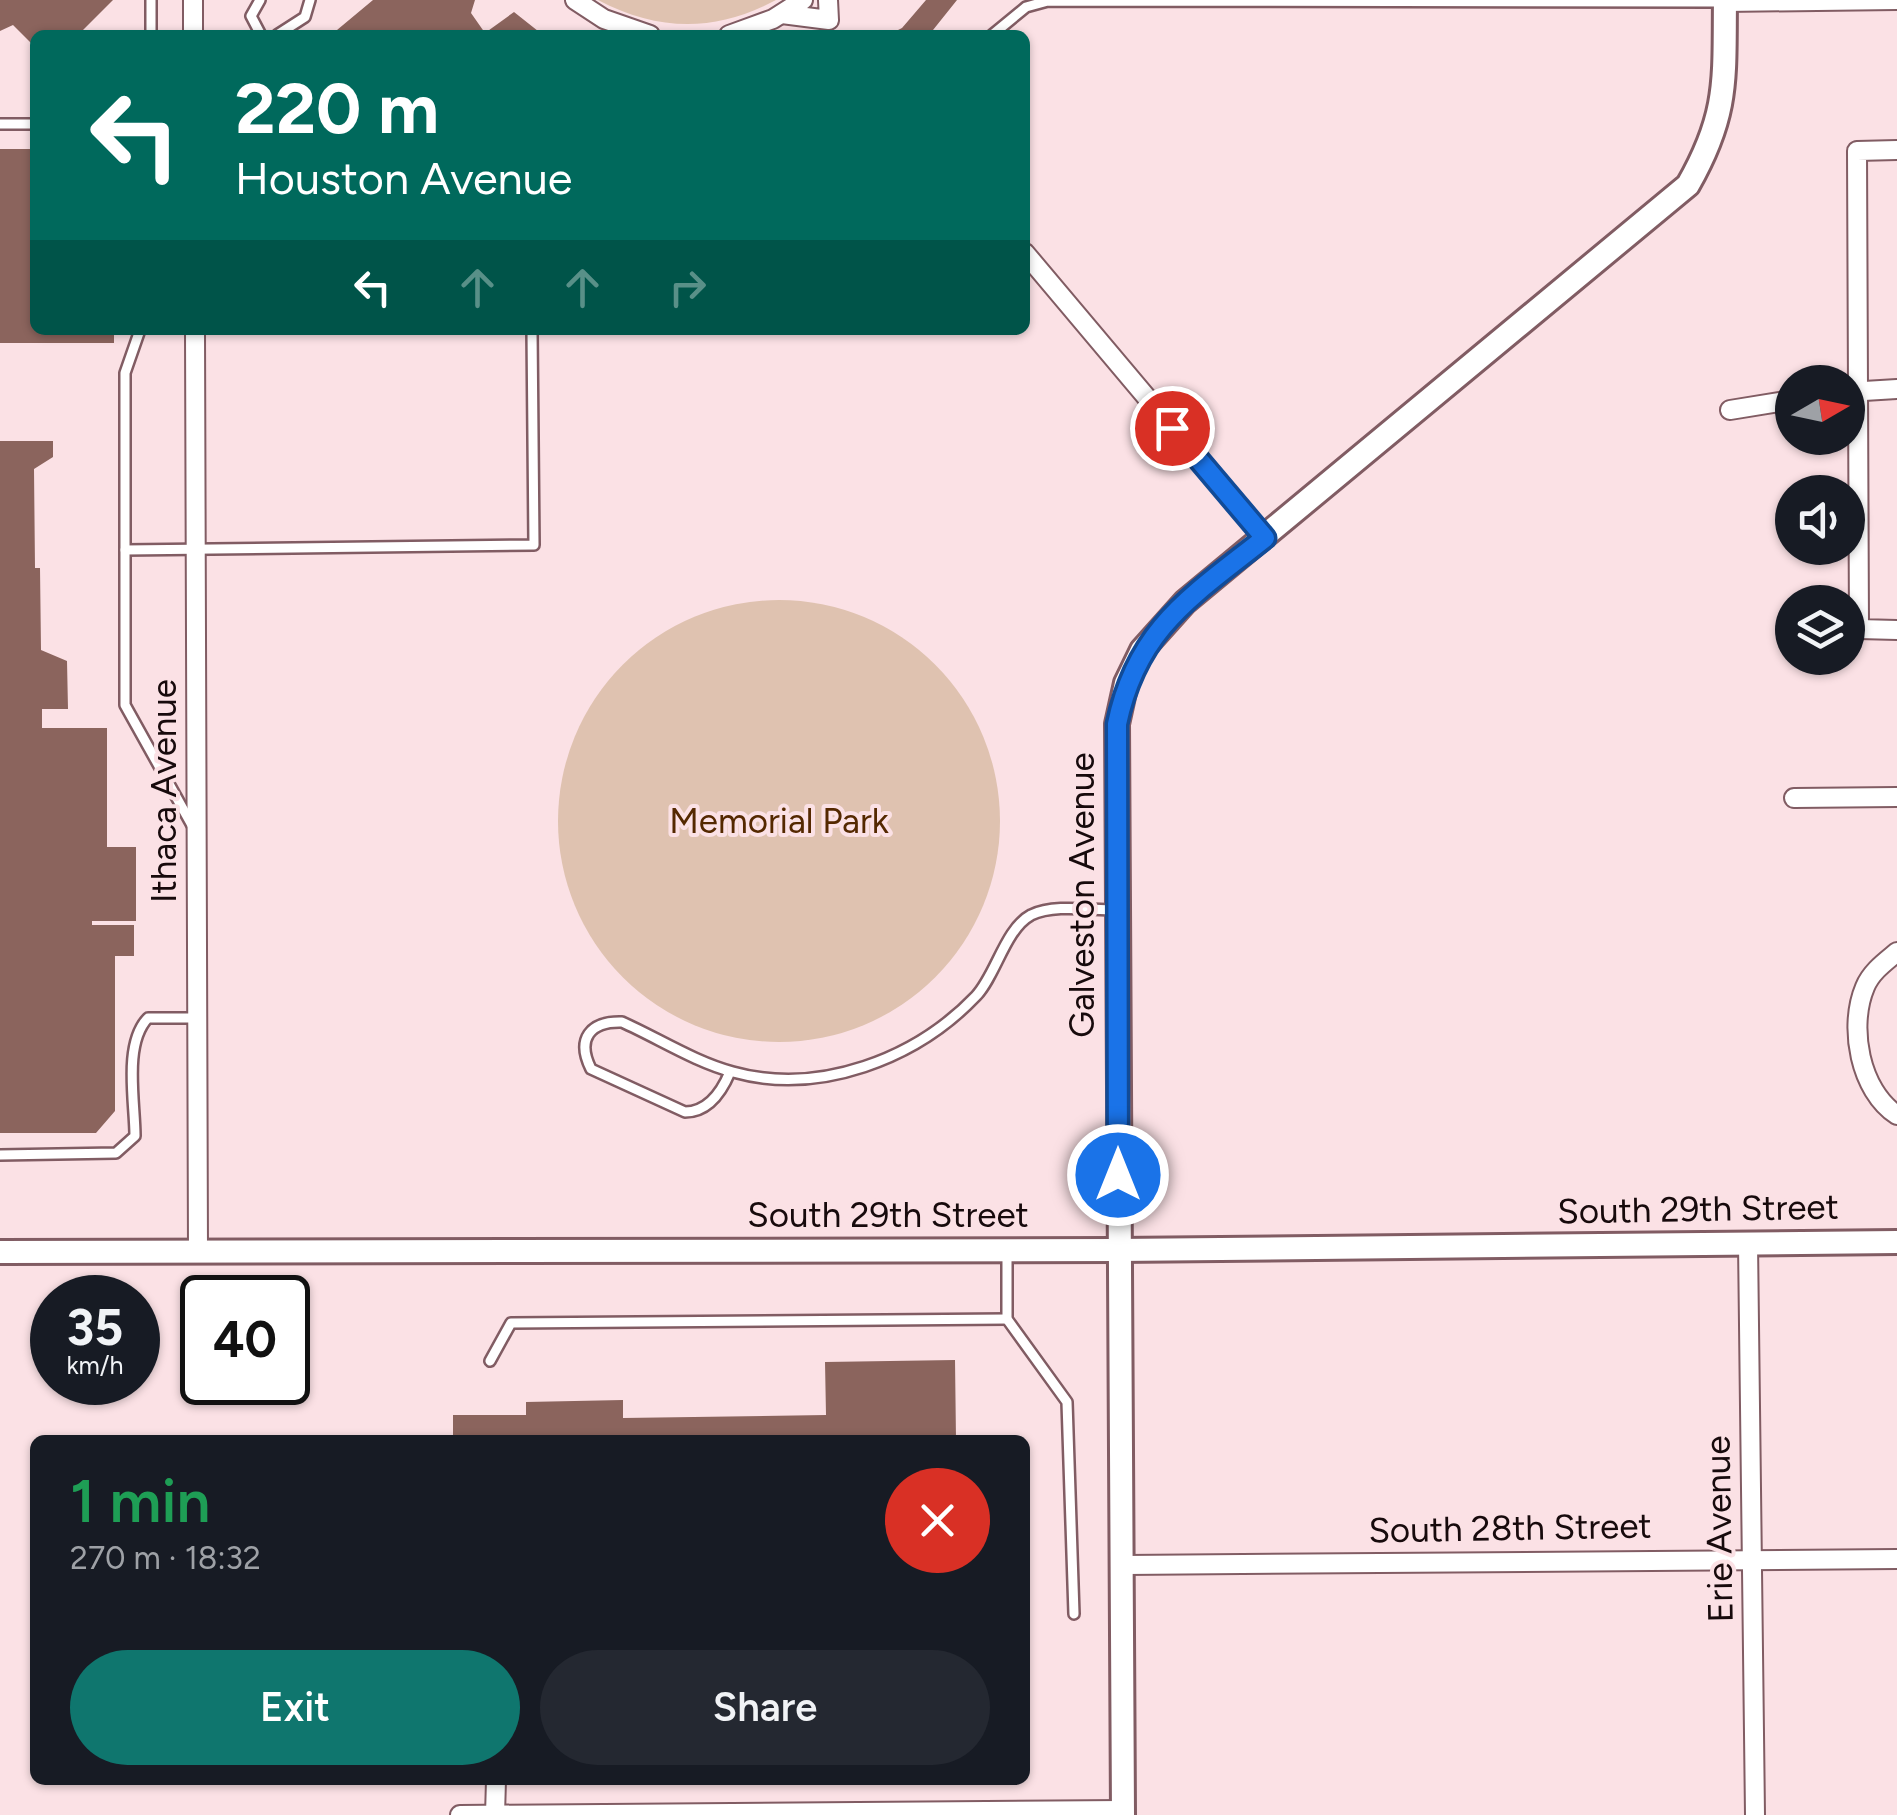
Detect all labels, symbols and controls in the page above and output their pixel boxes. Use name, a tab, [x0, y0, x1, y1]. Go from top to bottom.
text: 220 m	[235, 66, 439, 151]
icon: left	[70, 70, 200, 200]
text: Houston Avenue	[235, 151, 572, 205]
icon: left	[345, 260, 400, 315]
icon: ahead	[450, 260, 505, 315]
icon: ahead	[555, 260, 610, 315]
icon: right	[660, 260, 715, 315]
north arrow	[1775, 365, 1865, 455]
map controls	[1775, 365, 1865, 675]
pin	[1130, 386, 1215, 471]
icon: arrive	[1145, 401, 1200, 456]
button: sound	[1775, 475, 1865, 565]
button: layers	[1775, 585, 1865, 675]
street label: Ithaca Avenue	[143, 679, 185, 903]
street label: Galveston Avenue	[1061, 752, 1103, 1038]
park label: Memorial Park	[669, 800, 889, 842]
position arrow	[1066, 1123, 1170, 1227]
street label: South 29th Street	[1557, 1186, 1839, 1232]
street label: South 29th Street	[747, 1194, 1029, 1236]
speed limit sign: 40	[180, 1275, 310, 1405]
text: 35	[67, 1297, 123, 1358]
text: km/h	[66, 1350, 124, 1380]
street label: Erie Avenue	[1696, 1435, 1742, 1623]
text: 1 min	[70, 1465, 210, 1537]
button: close	[885, 1468, 990, 1573]
street label: South 28th Street	[1368, 1505, 1652, 1551]
text: 270 m · 18:32	[70, 1539, 261, 1577]
button: Exit	[70, 1650, 520, 1765]
button: Share	[540, 1650, 990, 1765]

